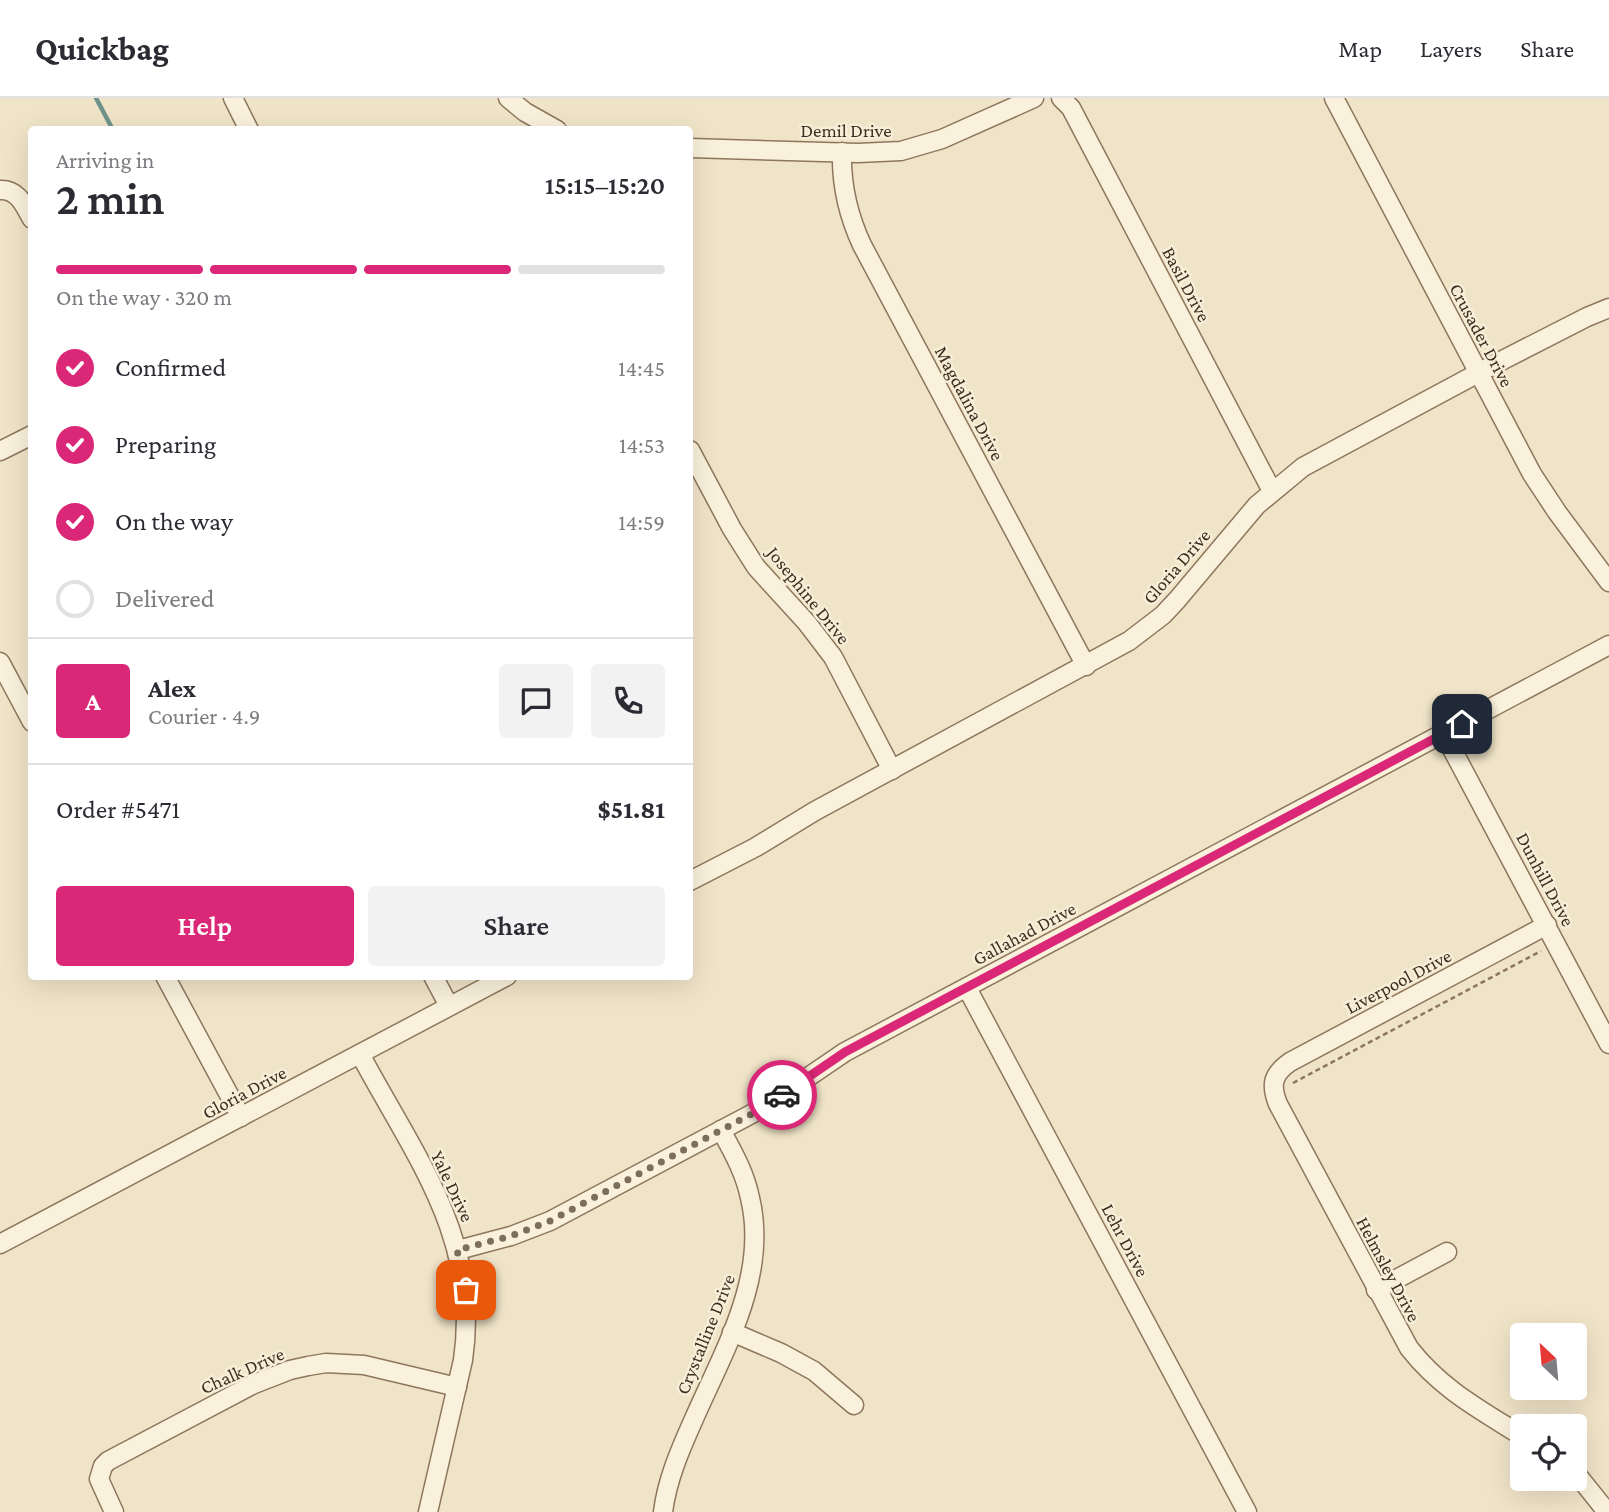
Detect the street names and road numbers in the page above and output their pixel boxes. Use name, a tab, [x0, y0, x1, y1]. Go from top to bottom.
street label: Demil Drive	[800, 120, 892, 141]
street label: Basil Drive	[1158, 243, 1215, 325]
street label: Crusader Drive	[1445, 280, 1518, 391]
street label: Magdalina Drive	[931, 343, 1008, 464]
street label: Gloria Drive	[1138, 525, 1214, 608]
street label: Josephine Drive	[762, 541, 854, 648]
street label: Dunhill Drive	[1512, 829, 1579, 930]
street label: Gallahad Drive	[969, 898, 1079, 969]
street label: Liverpool Drive	[1342, 945, 1455, 1018]
street label: Gloria Drive	[199, 1062, 290, 1123]
street label: Yale Drive	[427, 1147, 478, 1225]
street label: Lehr Drive	[1098, 1200, 1154, 1280]
street label: Helmsley Drive	[1352, 1213, 1425, 1325]
street label: Crystalline Drive	[672, 1271, 739, 1397]
street label: Chalk Drive	[197, 1343, 287, 1398]

